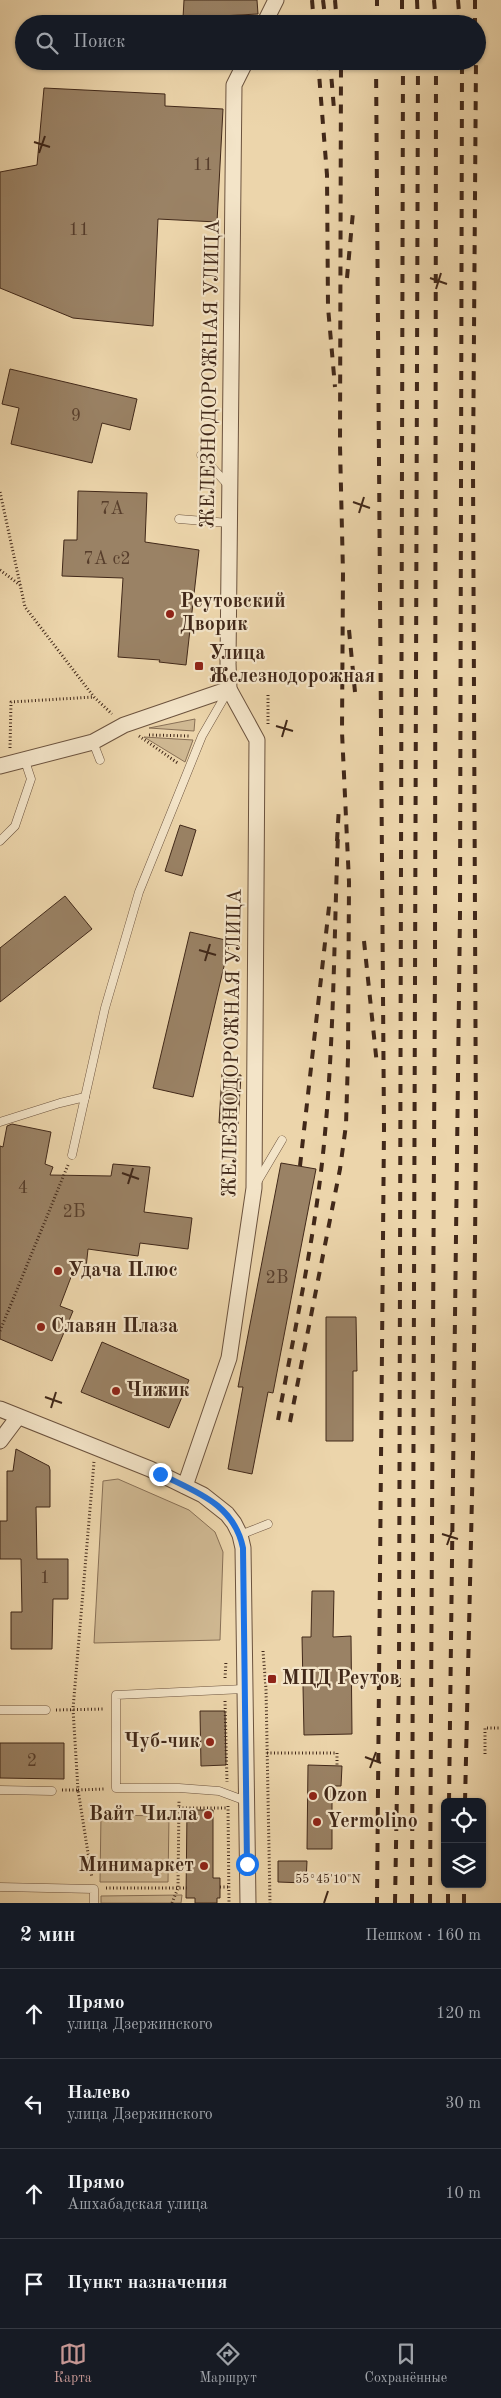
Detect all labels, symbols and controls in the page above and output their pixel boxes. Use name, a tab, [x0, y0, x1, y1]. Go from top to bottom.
search box	[15, 15, 486, 70]
icon: search	[33, 29, 61, 57]
text: Поиск	[73, 33, 125, 52]
house number: 11	[193, 156, 213, 174]
street label: ЖЕЛЕЗНОДОРОЖНАЯ УЛИЦА	[198, 219, 224, 529]
house number: 11	[69, 221, 89, 239]
house number: 9	[71, 407, 81, 425]
house number: 7А	[100, 500, 124, 518]
house number: 7А с2	[83, 550, 131, 568]
place label: Реутовский Дворик	[180, 592, 286, 635]
marker: Реутовский Дворик	[164, 608, 176, 620]
place label: Улица Железнодорожная	[209, 644, 375, 687]
marker: Улица Железнодорожная	[193, 660, 205, 672]
street label: ЖЕЛЕЗНОДОРОЖНАЯ УЛИЦА	[220, 888, 246, 1198]
house number: 4	[18, 1179, 28, 1197]
house number: 2Б	[62, 1203, 86, 1221]
place label: Удача Плюс	[68, 1261, 178, 1281]
marker: Удача Плюс	[52, 1265, 64, 1277]
house number: 2В	[266, 1269, 288, 1287]
place label: Славян Плаза	[51, 1317, 178, 1337]
marker: Славян Плаза	[35, 1321, 47, 1333]
place label: Чижик	[126, 1381, 190, 1401]
marker: Чижик	[110, 1385, 122, 1397]
route end	[149, 1463, 172, 1486]
house number: 1	[40, 1569, 50, 1587]
place label: МЦД Реутов	[282, 1669, 400, 1689]
marker: МЦД Реутов	[266, 1673, 278, 1685]
place label: Чуб-чик	[124, 1732, 200, 1752]
marker: Чуб-чик	[204, 1736, 216, 1748]
house number: 2	[27, 1752, 37, 1770]
place label: Ozon	[323, 1786, 368, 1806]
marker: Ozon	[307, 1790, 319, 1802]
map controls	[441, 1798, 486, 1888]
button: locate	[441, 1798, 486, 1843]
place label: Вайт Чилла	[89, 1805, 198, 1825]
marker: Вайт Чилла	[202, 1809, 214, 1821]
place label: Yermolino	[327, 1812, 418, 1832]
marker: Yermolino	[311, 1816, 323, 1828]
button: layers	[441, 1843, 486, 1888]
route start	[236, 1853, 259, 1876]
place label: Минимаркет	[79, 1856, 194, 1876]
marker: Минимаркет	[198, 1860, 210, 1872]
text: 55°45'10"N	[295, 1873, 361, 1886]
text: 2 мин	[20, 1925, 75, 1946]
text: Пешком · 160 m	[365, 1928, 481, 1944]
text: Прямо	[67, 1994, 125, 2013]
icon: ahead	[20, 2000, 48, 2028]
text: 120 m	[436, 2006, 481, 2022]
text: улица Дзержинского	[67, 2017, 213, 2033]
text: Налево	[67, 2084, 130, 2103]
icon: left	[20, 2090, 48, 2118]
text: 30 m	[445, 2096, 481, 2112]
text: улица Дзержинского	[67, 2107, 213, 2123]
text: Прямо	[67, 2174, 125, 2193]
icon: ahead	[20, 2180, 48, 2208]
text: 10 m	[445, 2186, 481, 2202]
text: Ашхабадская улица	[67, 2197, 208, 2213]
icon: arrive	[20, 2270, 48, 2298]
text: Пункт назначения	[67, 2274, 227, 2293]
tab: Карта	[54, 2340, 92, 2387]
tab: Маршрут	[199, 2340, 257, 2387]
tab: Сохранённые	[365, 2340, 447, 2387]

